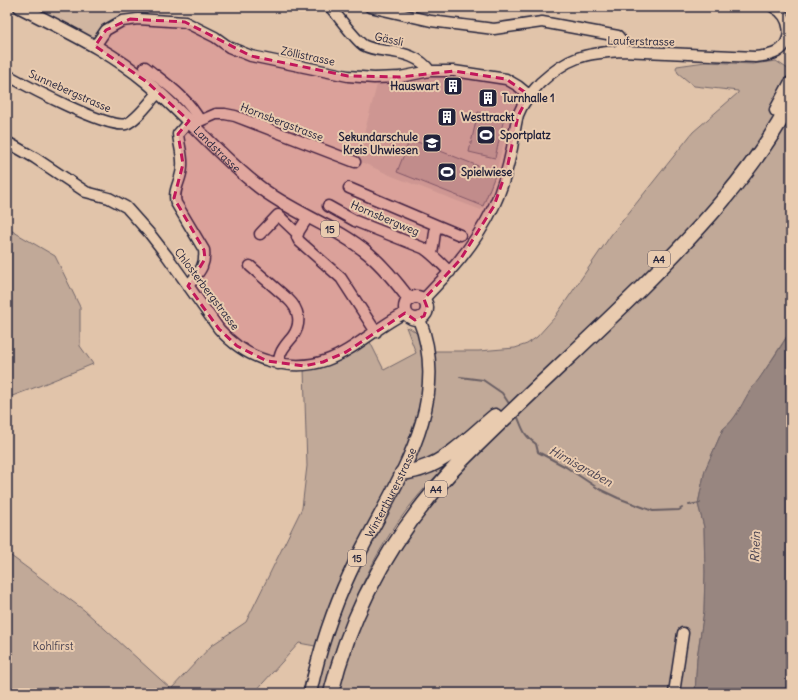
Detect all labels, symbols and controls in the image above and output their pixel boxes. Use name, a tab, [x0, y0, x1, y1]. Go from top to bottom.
street label: Gässli	[373, 29, 405, 49]
street label: Lauferstrasse	[607, 33, 675, 49]
street label: Zöllistrasse	[280, 43, 336, 69]
street label: Sunnebergstrasse	[26, 67, 114, 116]
building icon: Hauswart	[442, 75, 464, 97]
place label: Hauswart	[390, 79, 439, 93]
building icon: Turnhalle 1	[477, 87, 499, 109]
place label: Turnhalle 1	[502, 91, 555, 105]
street label: Hornsbergstrasse	[239, 100, 326, 144]
building icon: Westtrackt	[436, 106, 458, 128]
place label: Westtrackt	[461, 110, 515, 124]
street label: Landstrasse	[191, 123, 244, 175]
sports icon: Sportplatz	[475, 124, 497, 146]
place label: Sportplatz	[500, 128, 551, 143]
place label: Sekundarschule Kreis Uhwiesen	[339, 130, 419, 157]
school or university icon: Sekundarschule Kreis Uhwiesen	[421, 132, 443, 154]
sports icon: Spielwiese	[436, 161, 458, 183]
place label: Spielwiese	[461, 165, 512, 180]
street label: Hornsbergweg	[349, 197, 421, 239]
road number: 15	[321, 221, 339, 237]
street label: Chlosterbergstrasse	[172, 245, 242, 333]
road number: A4	[648, 251, 670, 267]
water label: Hirnisgraben	[547, 443, 616, 490]
street label: Winterthurerstrasse	[362, 445, 419, 540]
road number: A4	[425, 481, 447, 497]
water label: Rhein	[747, 530, 763, 563]
road number: 15	[348, 550, 366, 566]
park label: Kohlfirst	[33, 639, 74, 653]

